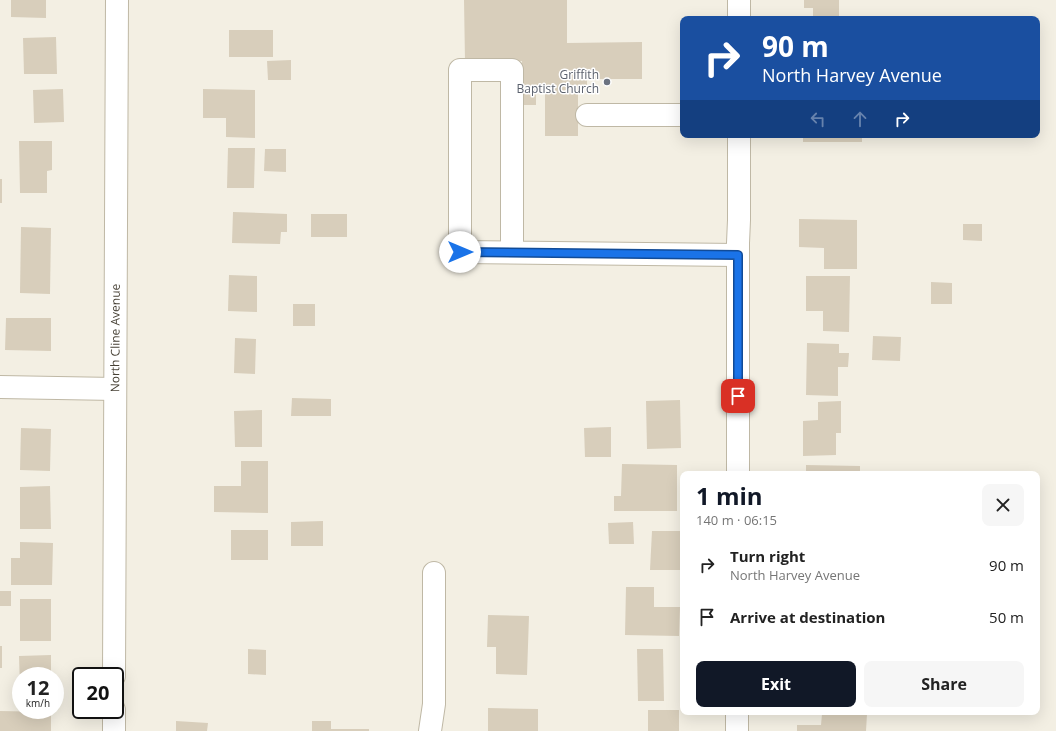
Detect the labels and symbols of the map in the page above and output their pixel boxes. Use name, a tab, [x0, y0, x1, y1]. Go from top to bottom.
place label: Griffith Baptist Church	[517, 66, 599, 97]
marker: Griffith Baptist Church	[602, 77, 612, 87]
position arrow	[439, 231, 481, 273]
street label: North Cline Avenue	[106, 283, 124, 392]
pin	[721, 379, 755, 413]
speed limit sign: 20	[72, 667, 124, 719]

